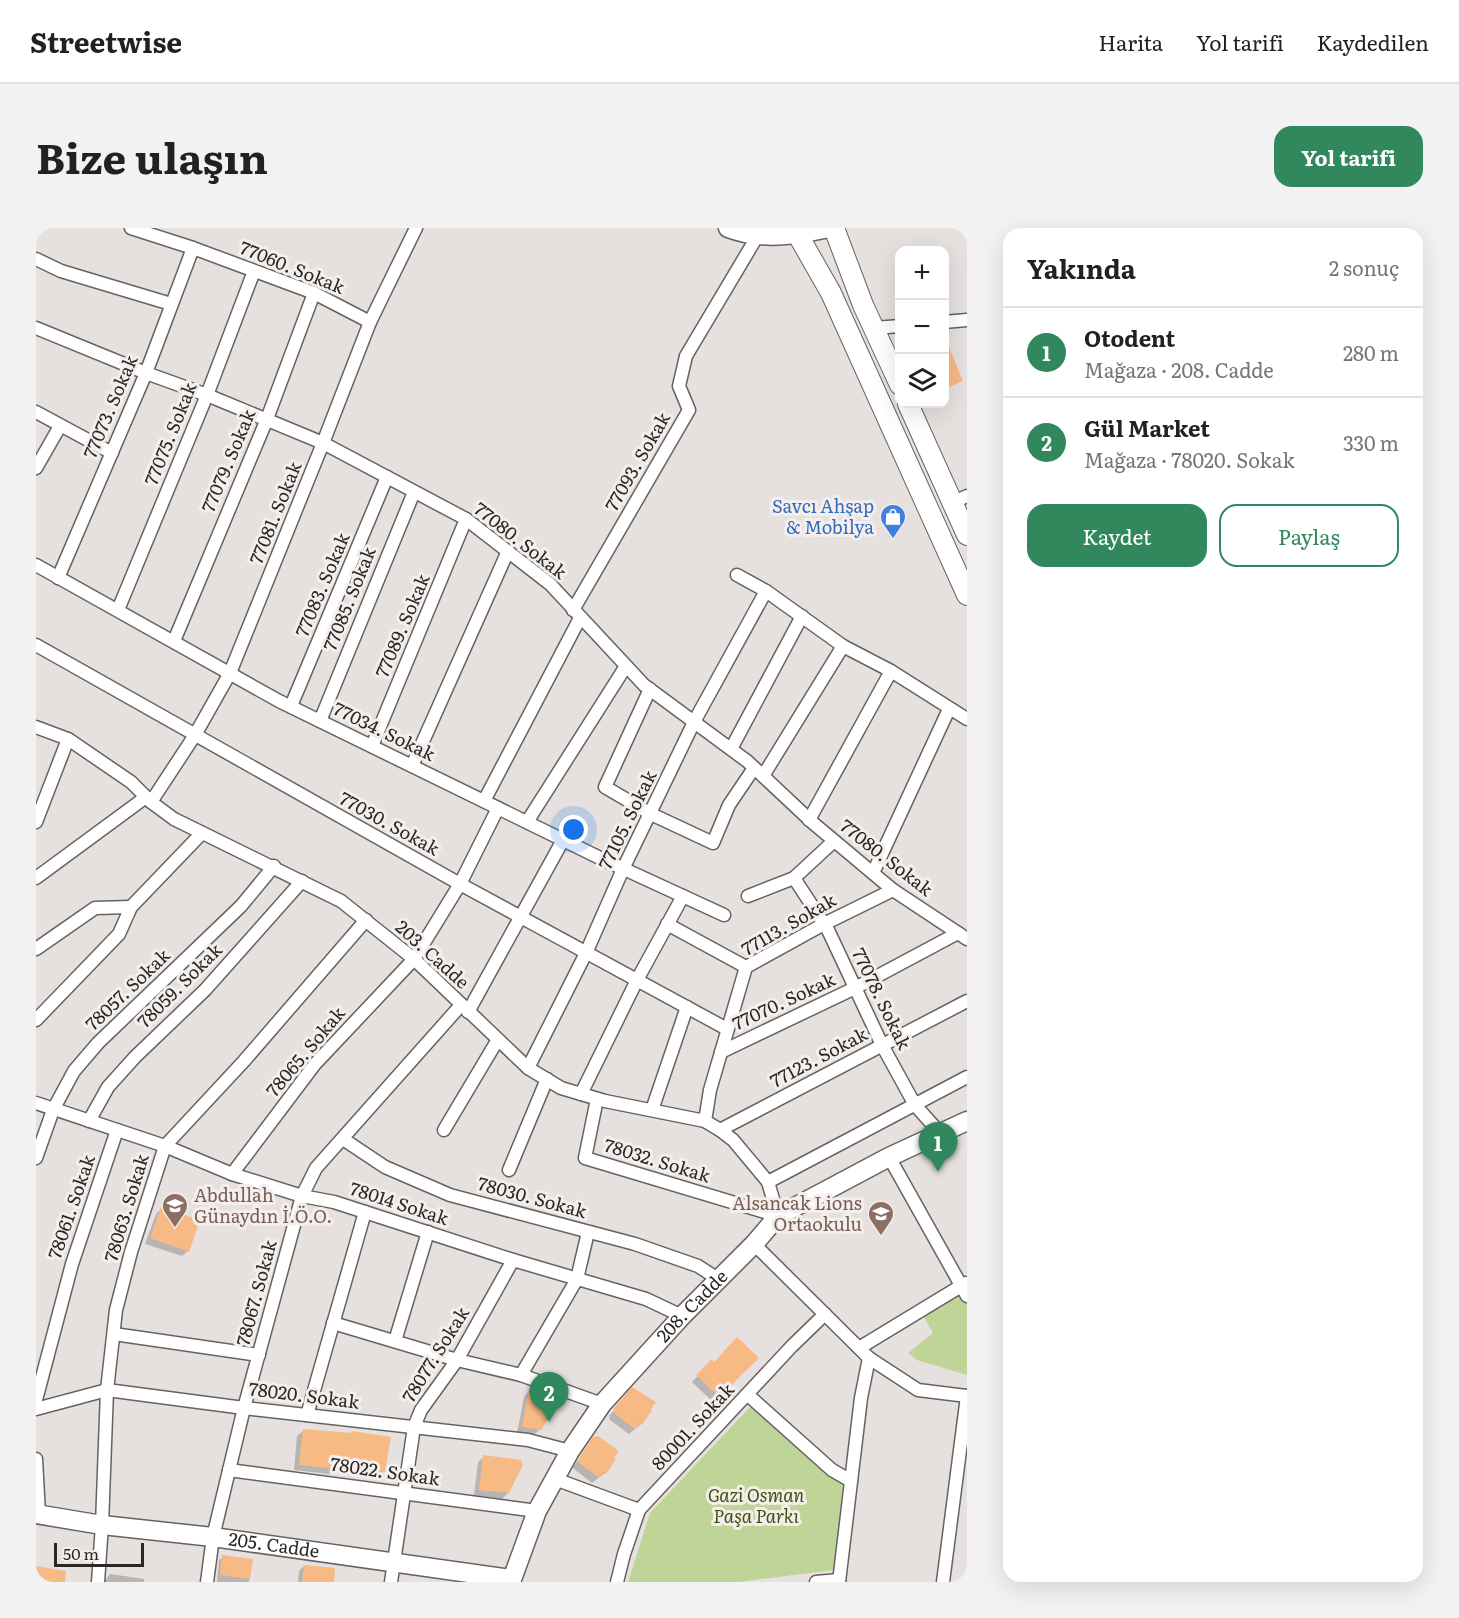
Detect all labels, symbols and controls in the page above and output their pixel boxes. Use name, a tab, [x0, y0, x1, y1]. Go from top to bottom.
text: Streetwise	[30, 20, 182, 62]
text: Harita	[1098, 26, 1163, 57]
text: Yol tarifi	[1196, 26, 1284, 57]
text: Kaydedilen	[1317, 26, 1429, 57]
text: Bize ulaşın	[36, 125, 268, 187]
button: Yol tarifi	[1274, 126, 1423, 187]
street label: 77060. Sokak	[236, 233, 350, 300]
map controls	[895, 246, 949, 408]
button: +	[895, 246, 949, 300]
text: Yakında	[1027, 248, 1136, 287]
text: 2 sonuç	[1329, 252, 1399, 282]
button: −	[895, 300, 949, 354]
text: Otodent	[1084, 321, 1175, 354]
text: 1	[1042, 337, 1051, 367]
text: 280 m	[1343, 337, 1399, 367]
street label: 77073. Sokak	[76, 350, 144, 462]
button: layers	[895, 354, 949, 408]
text: Mağaza · 208. Cadde	[1084, 354, 1274, 384]
street label: 77075. Sokak	[137, 377, 203, 489]
street label: 77079. Sokak	[194, 404, 262, 516]
street label: 77093. Sokak	[597, 406, 676, 516]
text: Gül Market	[1084, 411, 1210, 444]
text: 2	[1041, 427, 1052, 457]
text: 330 m	[1343, 427, 1399, 457]
text: Mağaza · 78020. Sokak	[1084, 444, 1295, 474]
street label: 77081. Sokak	[242, 456, 308, 568]
place label: Savcı Ahşap & Mobilya	[772, 492, 874, 540]
street label: 77080. Sokak	[469, 495, 574, 585]
shop icon: Savcı Ahşap & Mobilya	[878, 502, 908, 540]
button: Kaydet	[1027, 504, 1207, 567]
button: Paylaş	[1219, 504, 1399, 567]
street label: 77083. Sokak	[288, 527, 356, 641]
street label: 77085. Sokak	[315, 541, 382, 654]
street label: 77089. Sokak	[368, 568, 436, 681]
street label: 77034. Sokak	[329, 694, 441, 767]
street label: 77105. Sokak	[591, 764, 663, 874]
street label: 77030. Sokak	[335, 784, 446, 862]
street label: 77080. Sokak	[835, 812, 940, 902]
your location	[559, 815, 588, 844]
street label: 77113. Sokak	[736, 885, 841, 962]
street label: 203. Cadde	[390, 913, 476, 995]
street label: 78059. Sokak	[130, 936, 228, 1033]
street label: 78057. Sokak	[79, 941, 176, 1036]
street label: 77078. Sokak	[846, 943, 919, 1055]
street label: 77070. Sokak	[728, 965, 840, 1036]
street label: 78065. Sokak	[259, 999, 351, 1102]
street label: 77123. Sokak	[765, 1019, 873, 1094]
pin: 1	[918, 1122, 958, 1172]
street label: 78032. Sokak	[601, 1131, 715, 1189]
street label: 78063. Sokak	[96, 1149, 155, 1265]
street label: 78061. Sokak	[40, 1150, 101, 1262]
street label: 78030. Sokak	[475, 1169, 591, 1224]
street label: 78014 Sokak	[347, 1174, 453, 1232]
place label: Abdullah Günaydın İ.Ö.O.	[194, 1181, 332, 1229]
place label: Alsancak Lions Ortaokulu	[732, 1189, 862, 1237]
school or university icon: Abdullah Günaydın İ.Ö.O.	[160, 1191, 190, 1229]
school or university icon: Alsancak Lions Ortaokulu	[866, 1199, 896, 1237]
street label: 78067. Sokak	[228, 1236, 283, 1349]
street label: 208. Cadde	[649, 1263, 733, 1348]
street label: 78077. Sokak	[395, 1300, 475, 1407]
pin: 2	[530, 1372, 568, 1422]
street label: 78020. Sokak	[247, 1374, 362, 1415]
street label: 80001. Sokak	[644, 1376, 740, 1476]
street label: 78022. Sokak	[329, 1450, 442, 1492]
park label: Gazi Osman Paşa Parkı	[708, 1481, 805, 1529]
street label: 205. Cadde	[227, 1524, 321, 1564]
scale bar	[54, 1540, 144, 1568]
text: 50 m	[63, 1541, 99, 1565]

